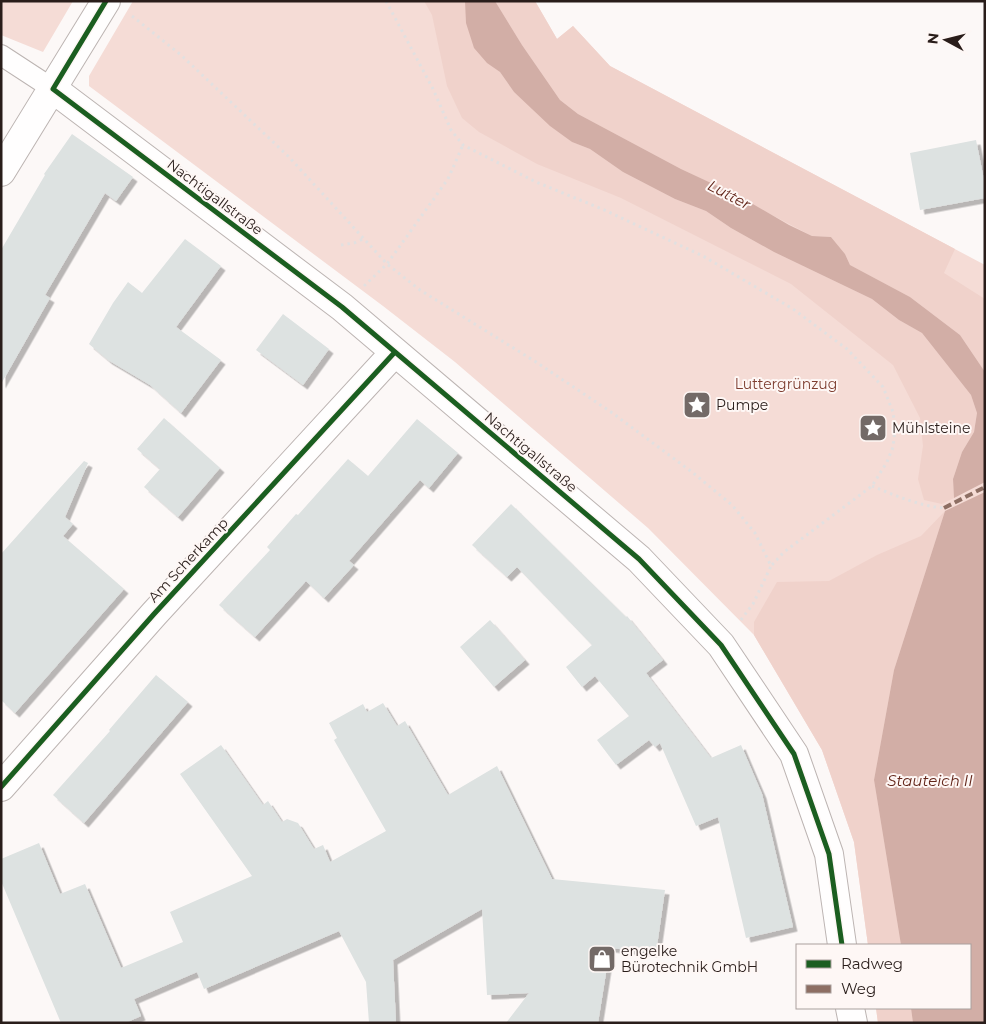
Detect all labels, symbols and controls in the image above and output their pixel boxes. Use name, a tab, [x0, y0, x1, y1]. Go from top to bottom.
north arrow	[921, 15, 971, 65]
text: N	[923, 32, 943, 45]
street label: Nachtigallstraße	[164, 155, 266, 239]
water label: Lutter	[705, 175, 755, 214]
park label: Luttergrünzug	[735, 375, 837, 393]
place icon: Pumpe	[682, 390, 712, 420]
place label: Pumpe	[716, 396, 768, 414]
street label: Nachtigallstraße	[481, 408, 581, 496]
place icon: Mühlsteine	[858, 413, 888, 443]
place label: Mühlsteine	[892, 419, 970, 437]
street label: Am Scherkamp	[144, 514, 232, 606]
water label: Stauteich II	[887, 771, 973, 790]
place label: engelke Bürotechnik GmbH	[621, 942, 758, 976]
shop icon: engelke Bürotechnik GmbH	[587, 944, 617, 974]
legend	[796, 944, 971, 1009]
text: Radweg	[841, 954, 903, 973]
text: Weg	[841, 979, 876, 998]

